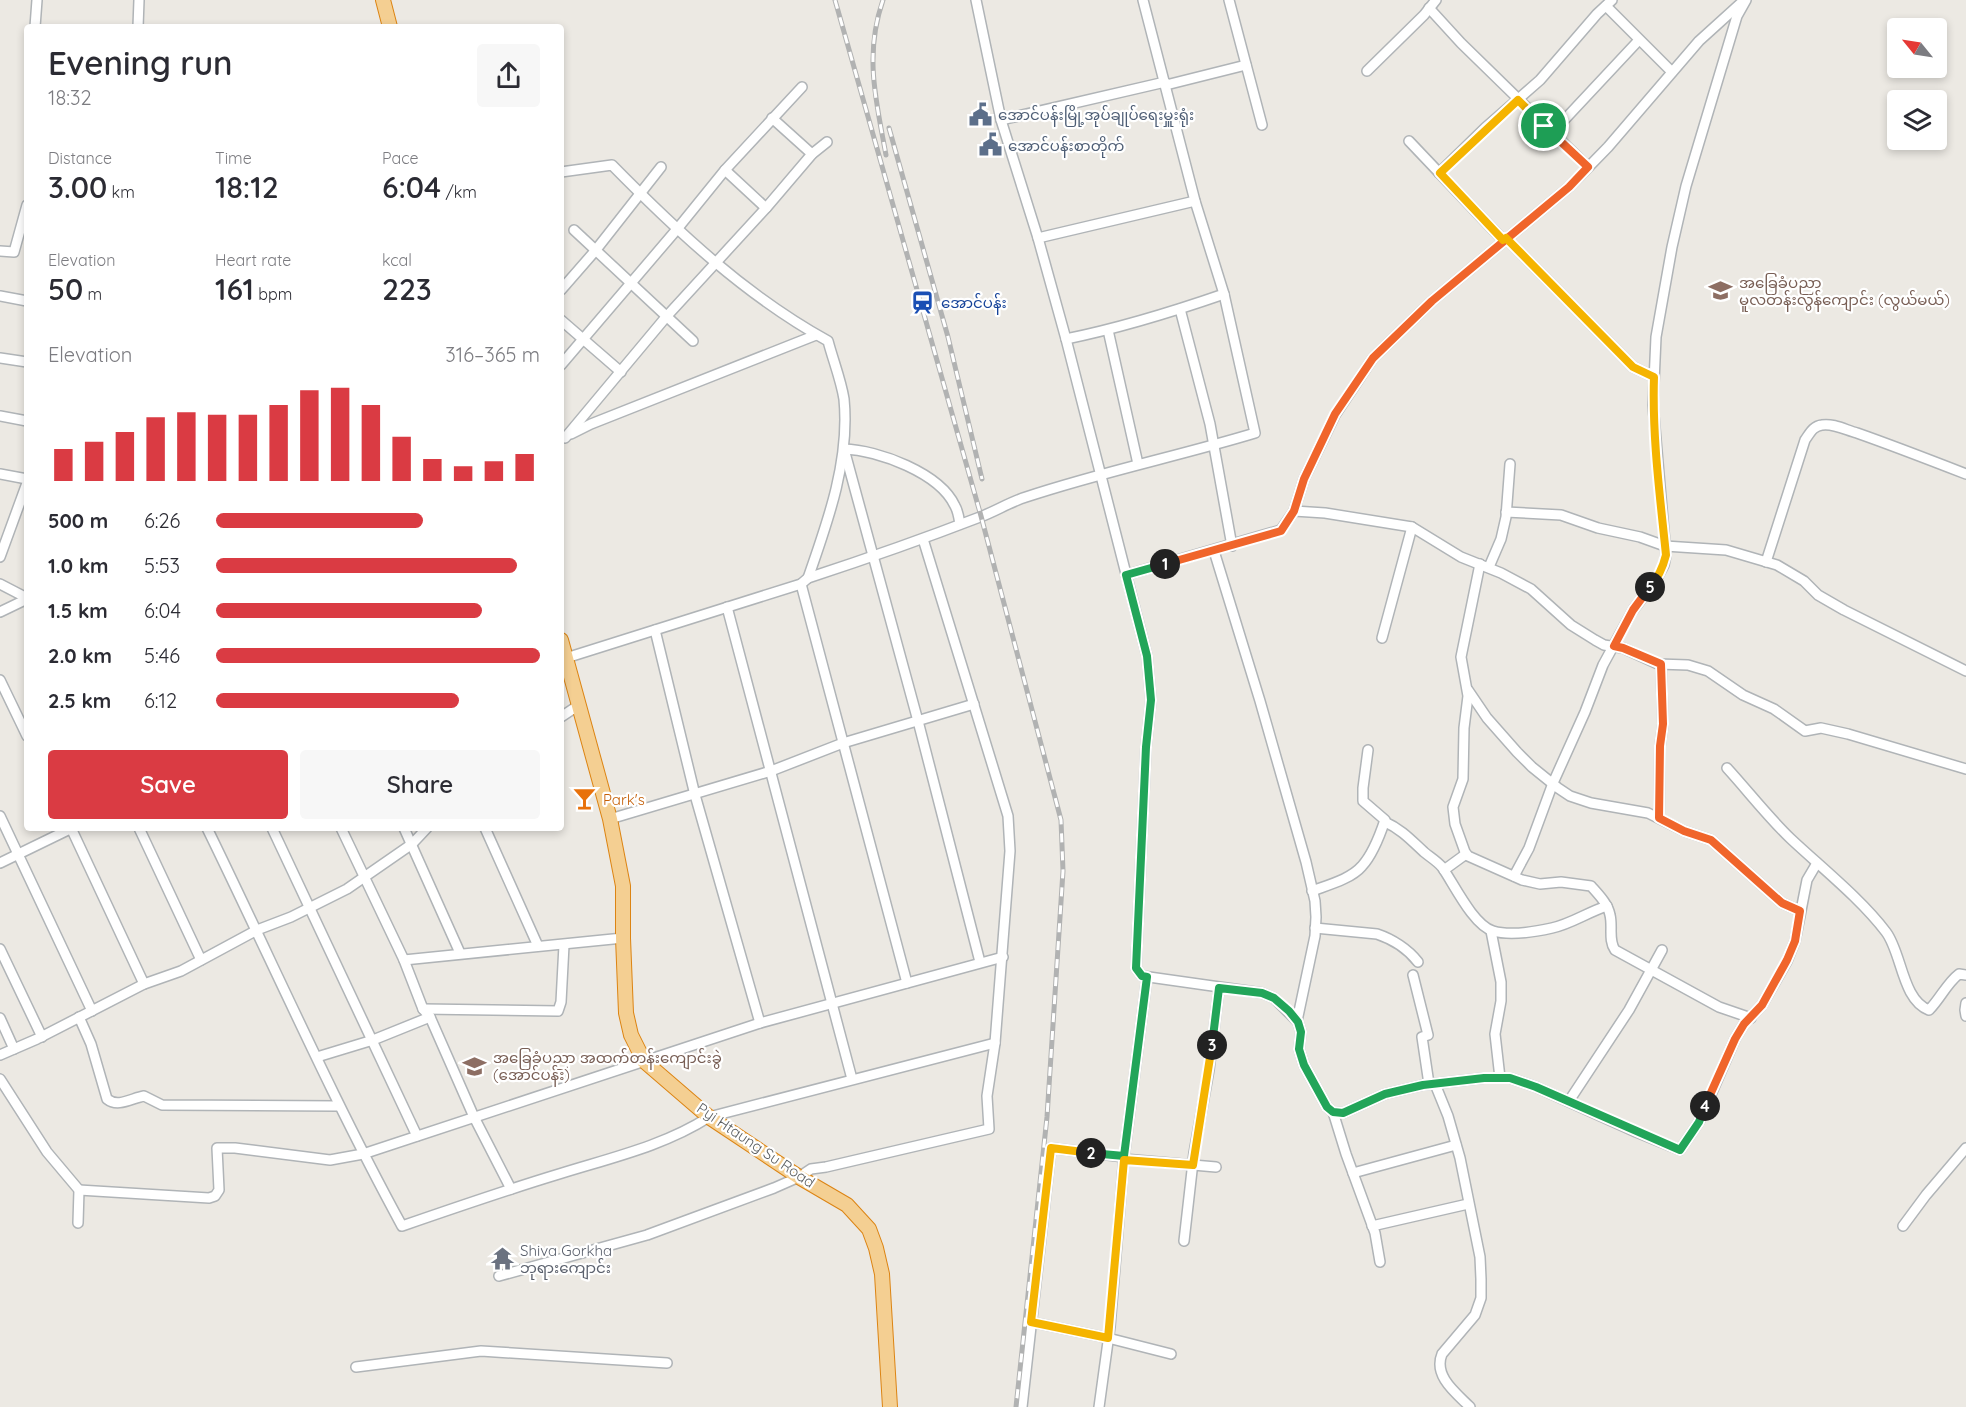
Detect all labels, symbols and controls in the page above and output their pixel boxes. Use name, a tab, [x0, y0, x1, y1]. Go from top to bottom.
north arrow	[1887, 18, 1947, 78]
map controls	[1887, 18, 1947, 150]
text: Evening run	[48, 42, 233, 83]
button: share	[477, 44, 540, 107]
text: 18:32	[48, 85, 92, 110]
button: layers	[1887, 90, 1947, 150]
pin	[1518, 100, 1569, 151]
public building icon: အောင်ပန်းမြို့အုပ်ချုပ်ရေးမှူးရုံး	[967, 101, 993, 127]
place label: အောင်ပန်းမြို့အုပ်ချုပ်ရေးမှူးရုံး	[998, 105, 1194, 127]
icon: arrive	[1527, 109, 1560, 142]
public building icon: အောင်ပန်းစာတိုက်	[977, 132, 1003, 158]
place label: အောင်ပန်းစာတိုက်	[1008, 136, 1125, 158]
text: Distance	[48, 148, 112, 168]
text: Time	[215, 148, 252, 168]
text: Pace	[382, 148, 418, 168]
text: 3.00	[48, 168, 107, 206]
text: 18:12	[215, 168, 279, 206]
text: 6:04	[382, 168, 441, 206]
text: km	[107, 182, 135, 202]
text: /km	[441, 182, 477, 202]
text: Elevation	[48, 250, 115, 270]
text: Heart rate	[215, 250, 291, 270]
text: kcal	[382, 250, 412, 270]
text: 50	[48, 270, 83, 308]
text: 161	[215, 270, 254, 308]
text: 223	[382, 270, 432, 308]
place label: အခြေခံပညာ မူလတန်းလွန်ကျောင်း (လွယ်မယ်)	[1739, 273, 1950, 312]
school or university icon: အခြေခံပညာ မူလတန်းလွန်ကျောင်း (လွယ်မယ်)	[1708, 278, 1734, 304]
text: m	[83, 284, 102, 304]
text: bpm	[254, 284, 292, 304]
station icon: အောင်ပန်း	[910, 289, 936, 315]
place label: အောင်ပန်း	[941, 293, 1007, 315]
text: Elevation	[48, 342, 132, 367]
text: 316–365 m	[445, 342, 540, 367]
text: 500 m	[48, 508, 108, 533]
text: 6:26	[144, 508, 180, 533]
pin: 1	[1150, 549, 1180, 579]
text: 1.0 km	[48, 553, 108, 578]
text: 5:53	[144, 553, 180, 578]
text: 1	[1162, 554, 1168, 574]
pin: 5	[1635, 572, 1665, 602]
text: 5	[1645, 577, 1655, 597]
text: 1.5 km	[48, 598, 108, 623]
text: 6:04	[144, 598, 181, 623]
text: 2.0 km	[48, 643, 112, 668]
text: 5:46	[144, 643, 180, 668]
text: 2.5 km	[48, 688, 111, 713]
text: 6:12	[144, 688, 177, 713]
button: Save	[48, 750, 288, 819]
button: Share	[300, 750, 540, 819]
bar icon: Park's	[572, 786, 598, 812]
place label: Park's	[603, 790, 645, 809]
pin: 3	[1197, 1030, 1227, 1060]
text: 3	[1208, 1035, 1216, 1055]
place label: အခြေခံပညာ အထက်တန်းကျောင်းခွဲ (အောင်ပန်း)	[493, 1048, 722, 1087]
school or university icon: အခြေခံပညာ အထက်တန်းကျောင်းခွဲ (အောင်ပန်း)	[462, 1053, 488, 1079]
pin: 4	[1690, 1091, 1720, 1121]
text: 4	[1700, 1096, 1710, 1116]
street label: Pyi Htaung Su Road	[693, 1098, 819, 1192]
pin: 2	[1076, 1138, 1106, 1168]
text: 2	[1086, 1143, 1096, 1163]
place label: Shiva Gorkha ဘုရားကျောင်း	[520, 1241, 612, 1280]
temple icon: Shiva Gorkha ဘုရားကျောင်း	[489, 1246, 515, 1272]

